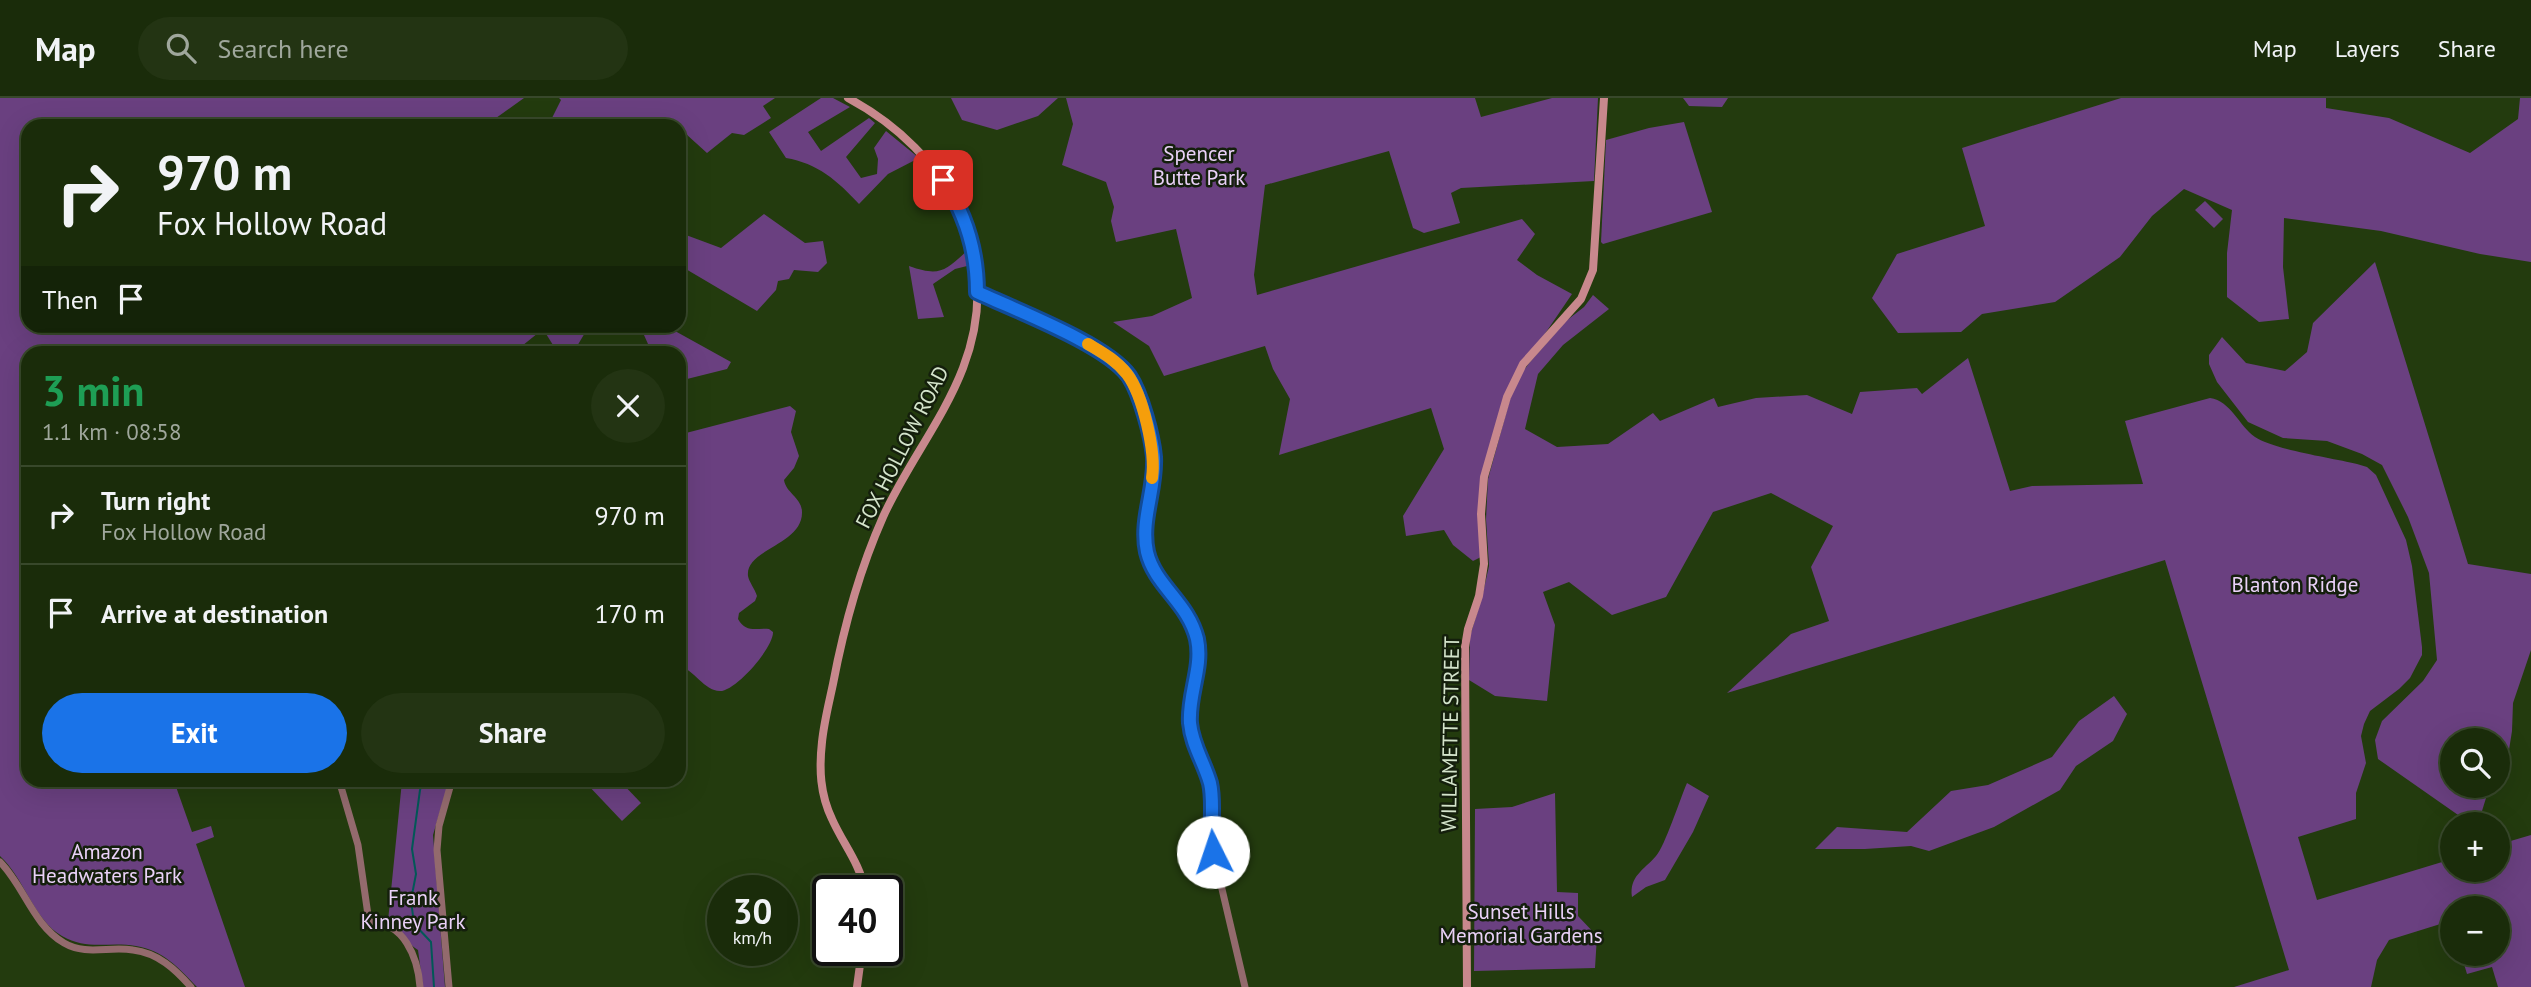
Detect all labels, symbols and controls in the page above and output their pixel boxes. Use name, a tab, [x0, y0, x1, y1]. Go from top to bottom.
search box	[138, 17, 628, 80]
text: Map	[35, 27, 96, 70]
icon: search	[162, 29, 200, 67]
text: Search here	[218, 32, 349, 65]
text: Map	[2253, 33, 2297, 64]
text: Layers	[2335, 33, 2400, 64]
text: Share	[2438, 33, 2496, 64]
text: 970 m	[157, 140, 292, 204]
park label: Spencer Butte Park	[1153, 140, 1245, 191]
icon: right	[42, 147, 133, 238]
pin	[913, 150, 973, 210]
icon: arrive	[924, 161, 962, 199]
text: Fox Hollow Road	[157, 202, 387, 244]
icon: arrive	[112, 280, 150, 318]
text: Then	[42, 283, 98, 316]
street label: FOX HOLLOW ROAD	[849, 361, 955, 533]
text: 3 min	[42, 363, 144, 418]
button: close	[591, 369, 665, 443]
text: 1.1 km · 08:58	[42, 417, 181, 446]
text: Turn right	[101, 484, 210, 517]
icon: right	[42, 496, 80, 534]
text: 970 m	[594, 499, 665, 532]
text: Fox Hollow Road	[101, 517, 266, 546]
park label: Blanton Ridge	[2232, 571, 2358, 598]
icon: arrive	[42, 594, 80, 632]
text: Arrive at destination	[101, 597, 328, 630]
text: 170 m	[594, 597, 665, 630]
street label: WILLAMETTE STREET	[1435, 636, 1465, 832]
button: Exit	[42, 693, 347, 773]
button: Share	[361, 693, 665, 773]
map controls	[2440, 728, 2510, 966]
button: search	[2440, 728, 2510, 798]
button: +	[2440, 812, 2510, 882]
position arrow	[1176, 815, 1250, 889]
park label: Amazon Headwaters Park	[32, 838, 182, 889]
speed limit sign: 40	[812, 875, 903, 966]
park label: Frank Kinney Park	[361, 884, 465, 935]
text: 30	[733, 888, 772, 934]
button: −	[2440, 896, 2510, 966]
park label: Sunset Hills Memorial Gardens	[1439, 898, 1603, 949]
text: km/h	[733, 926, 772, 949]

